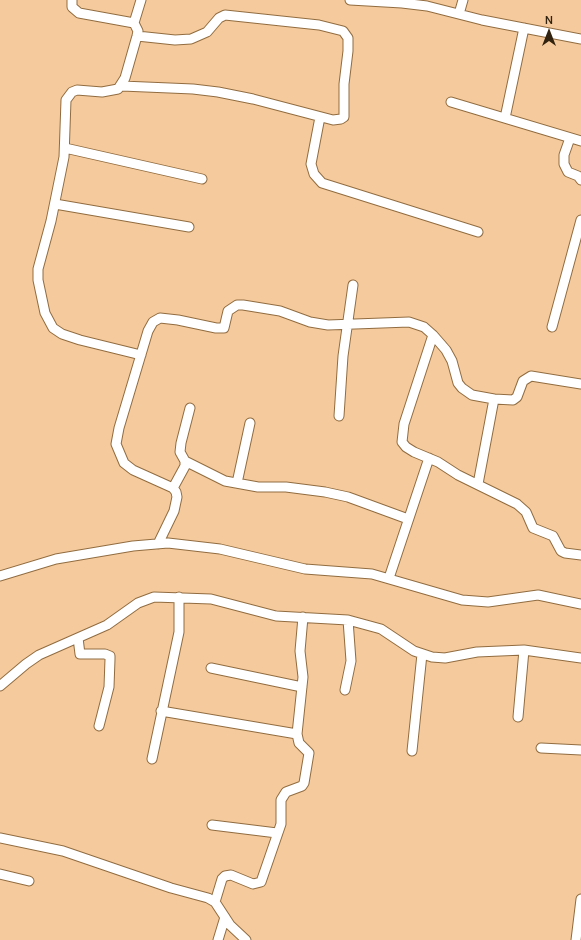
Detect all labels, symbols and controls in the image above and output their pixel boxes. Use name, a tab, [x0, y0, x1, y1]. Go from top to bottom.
north arrow	[529, 12, 569, 52]
text: N	[545, 12, 553, 27]

